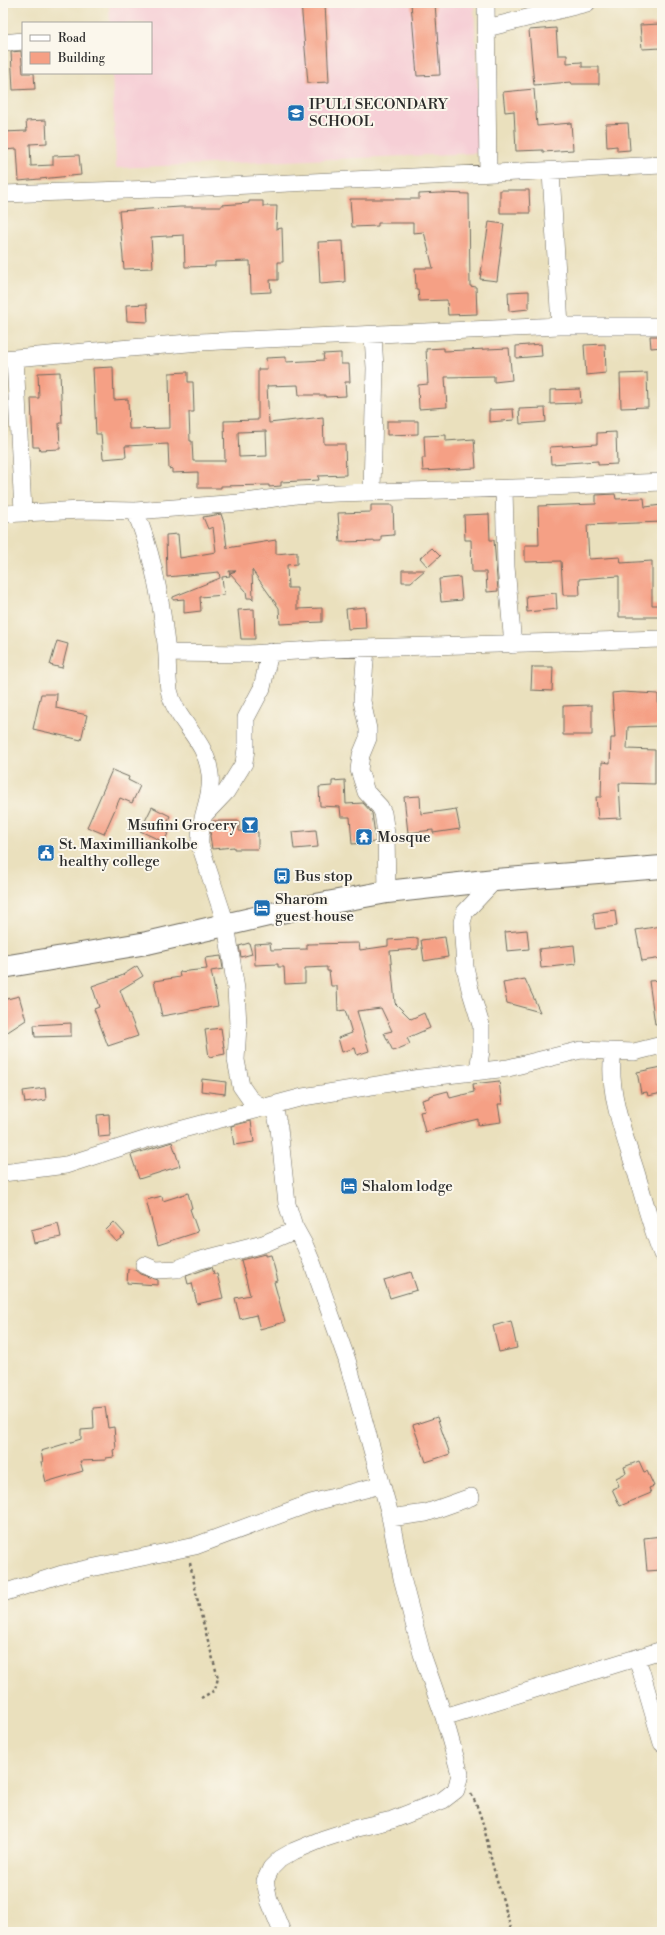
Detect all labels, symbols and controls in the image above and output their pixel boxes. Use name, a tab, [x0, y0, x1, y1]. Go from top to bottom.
legend	[22, 22, 152, 74]
text: Road	[58, 31, 86, 46]
text: Building	[57, 51, 106, 66]
place label: IPULI SECONDARY SCHOOL	[309, 95, 449, 131]
school or university icon: IPULI SECONDARY SCHOOL	[286, 103, 306, 123]
bar icon: Msufini Grocery	[240, 815, 260, 835]
place label: Msufini Grocery	[127, 816, 238, 835]
temple icon: Mosque	[354, 827, 374, 847]
place label: Mosque	[377, 828, 431, 847]
place label: St. Maximilliankolbe healthy college	[59, 835, 198, 871]
public building icon: St. Maximilliankolbe healthy college	[36, 843, 56, 863]
bus stop icon: Bus stop	[272, 866, 292, 886]
place label: Bus stop	[294, 867, 353, 886]
place label: Sharom guest house	[275, 890, 354, 926]
hotel icon: Sharom guest house	[252, 898, 272, 918]
hotel icon: Shalom lodge	[339, 1176, 359, 1196]
place label: Shalom lodge	[362, 1177, 453, 1196]

